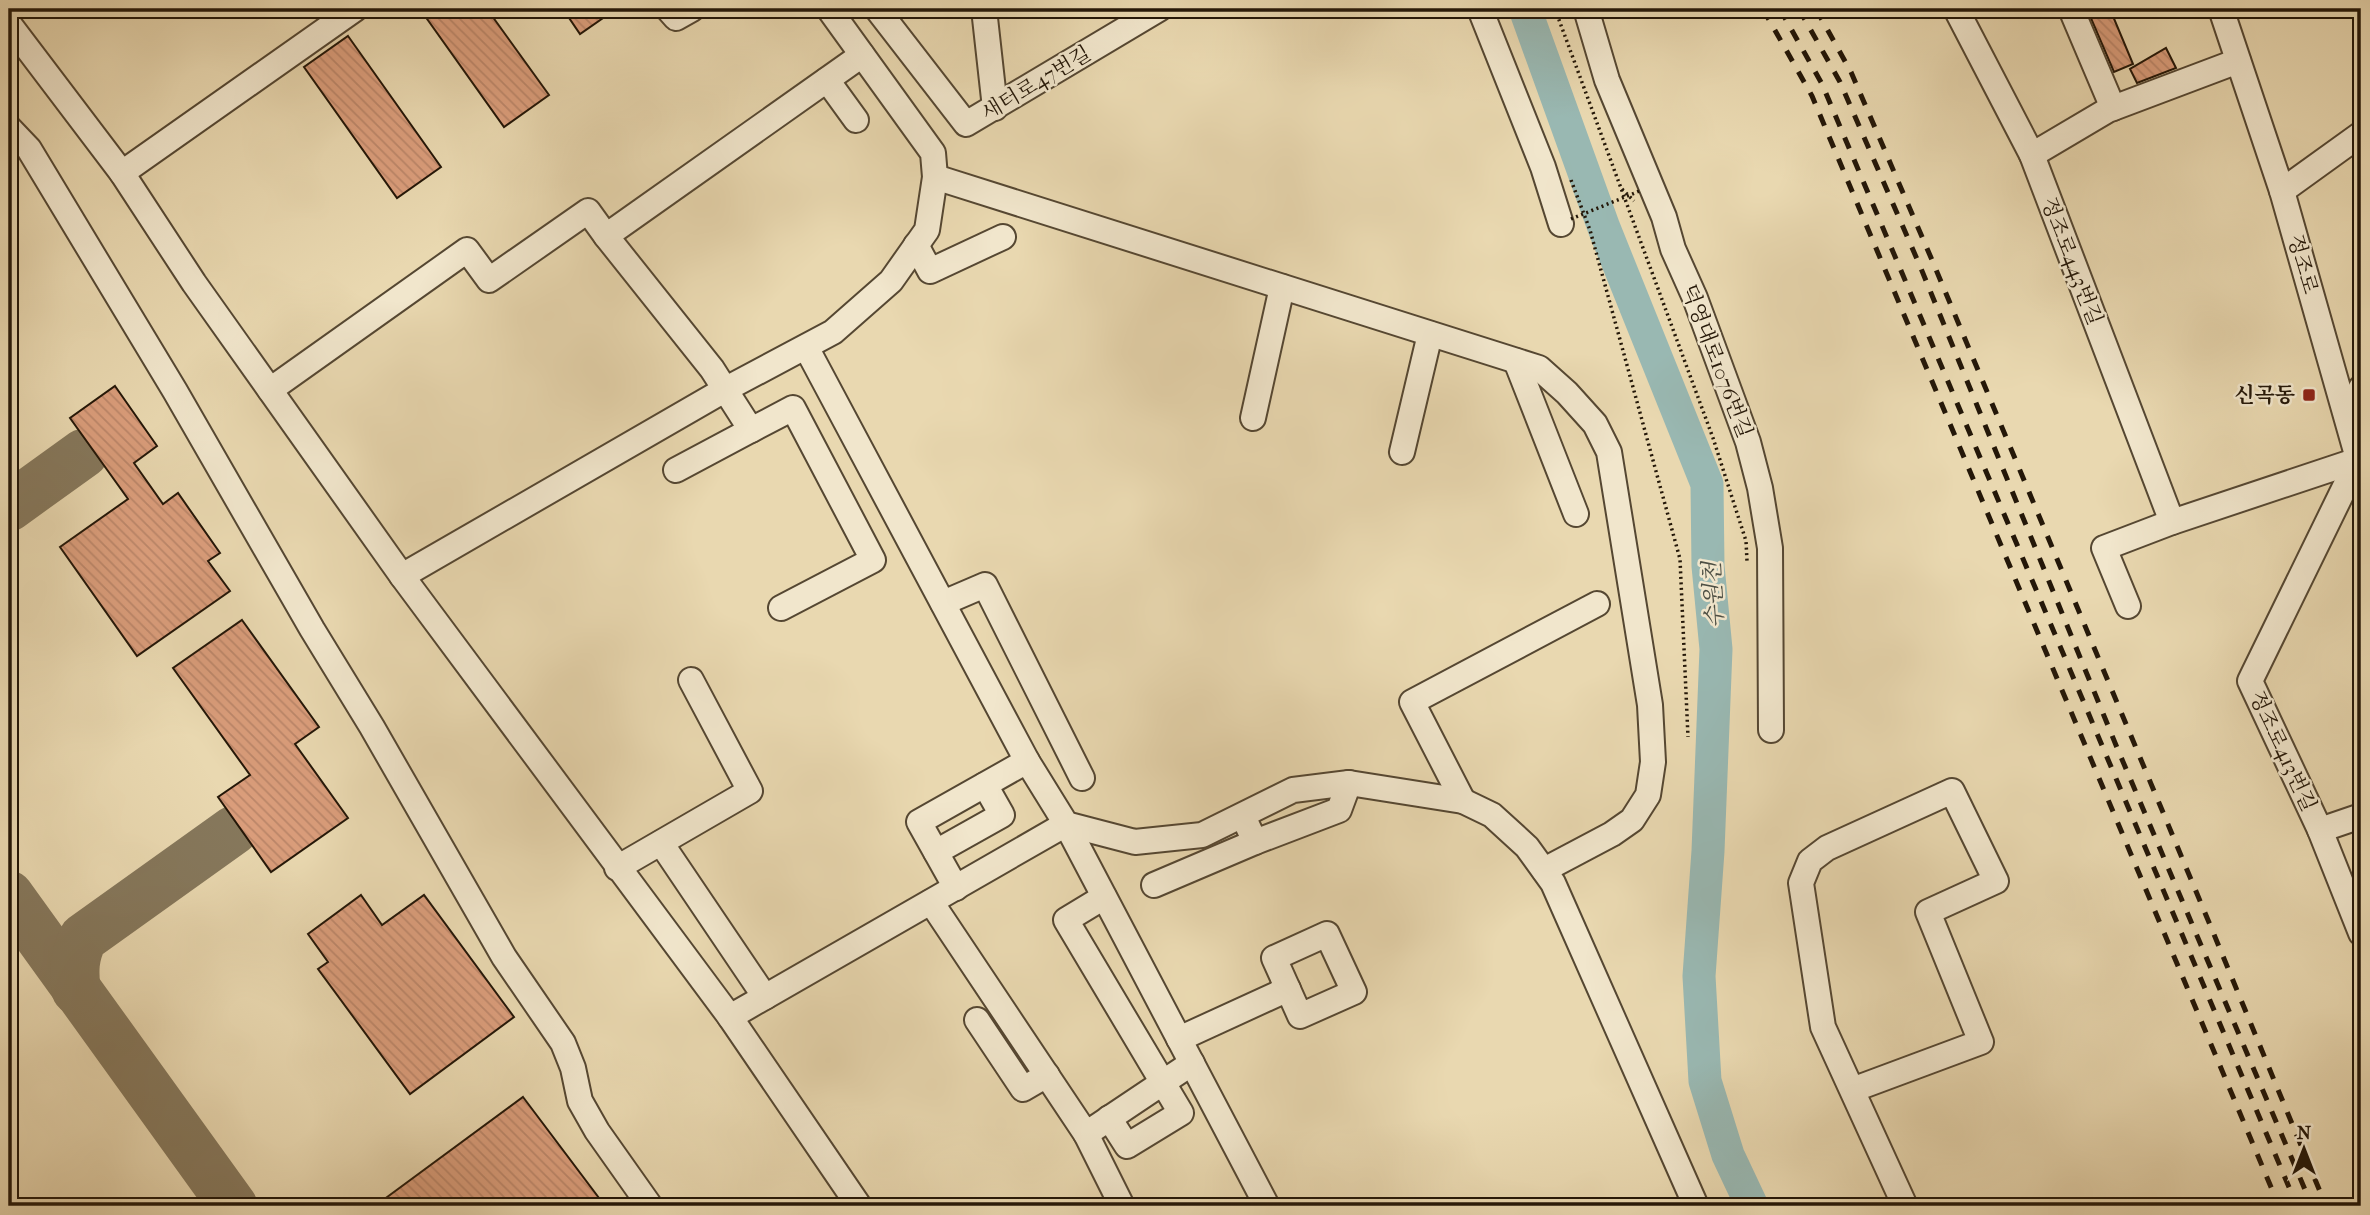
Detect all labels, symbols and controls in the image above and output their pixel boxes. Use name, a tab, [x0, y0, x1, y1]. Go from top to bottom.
street label: 새터로47번길	[977, 41, 1095, 125]
street label: 정조로443번길	[2037, 194, 2107, 328]
street label: 정조로	[2283, 231, 2323, 297]
street label: 덕영대로1076번길	[1677, 281, 1757, 441]
place label: 신곡동	[2234, 383, 2295, 407]
marker: 신곡동	[2301, 387, 2317, 403]
water label: 수원천	[1698, 559, 1729, 629]
street label: 정조로413번길	[2245, 687, 2321, 815]
north arrow	[2268, 1114, 2338, 1184]
text: N	[2297, 1122, 2312, 1144]

